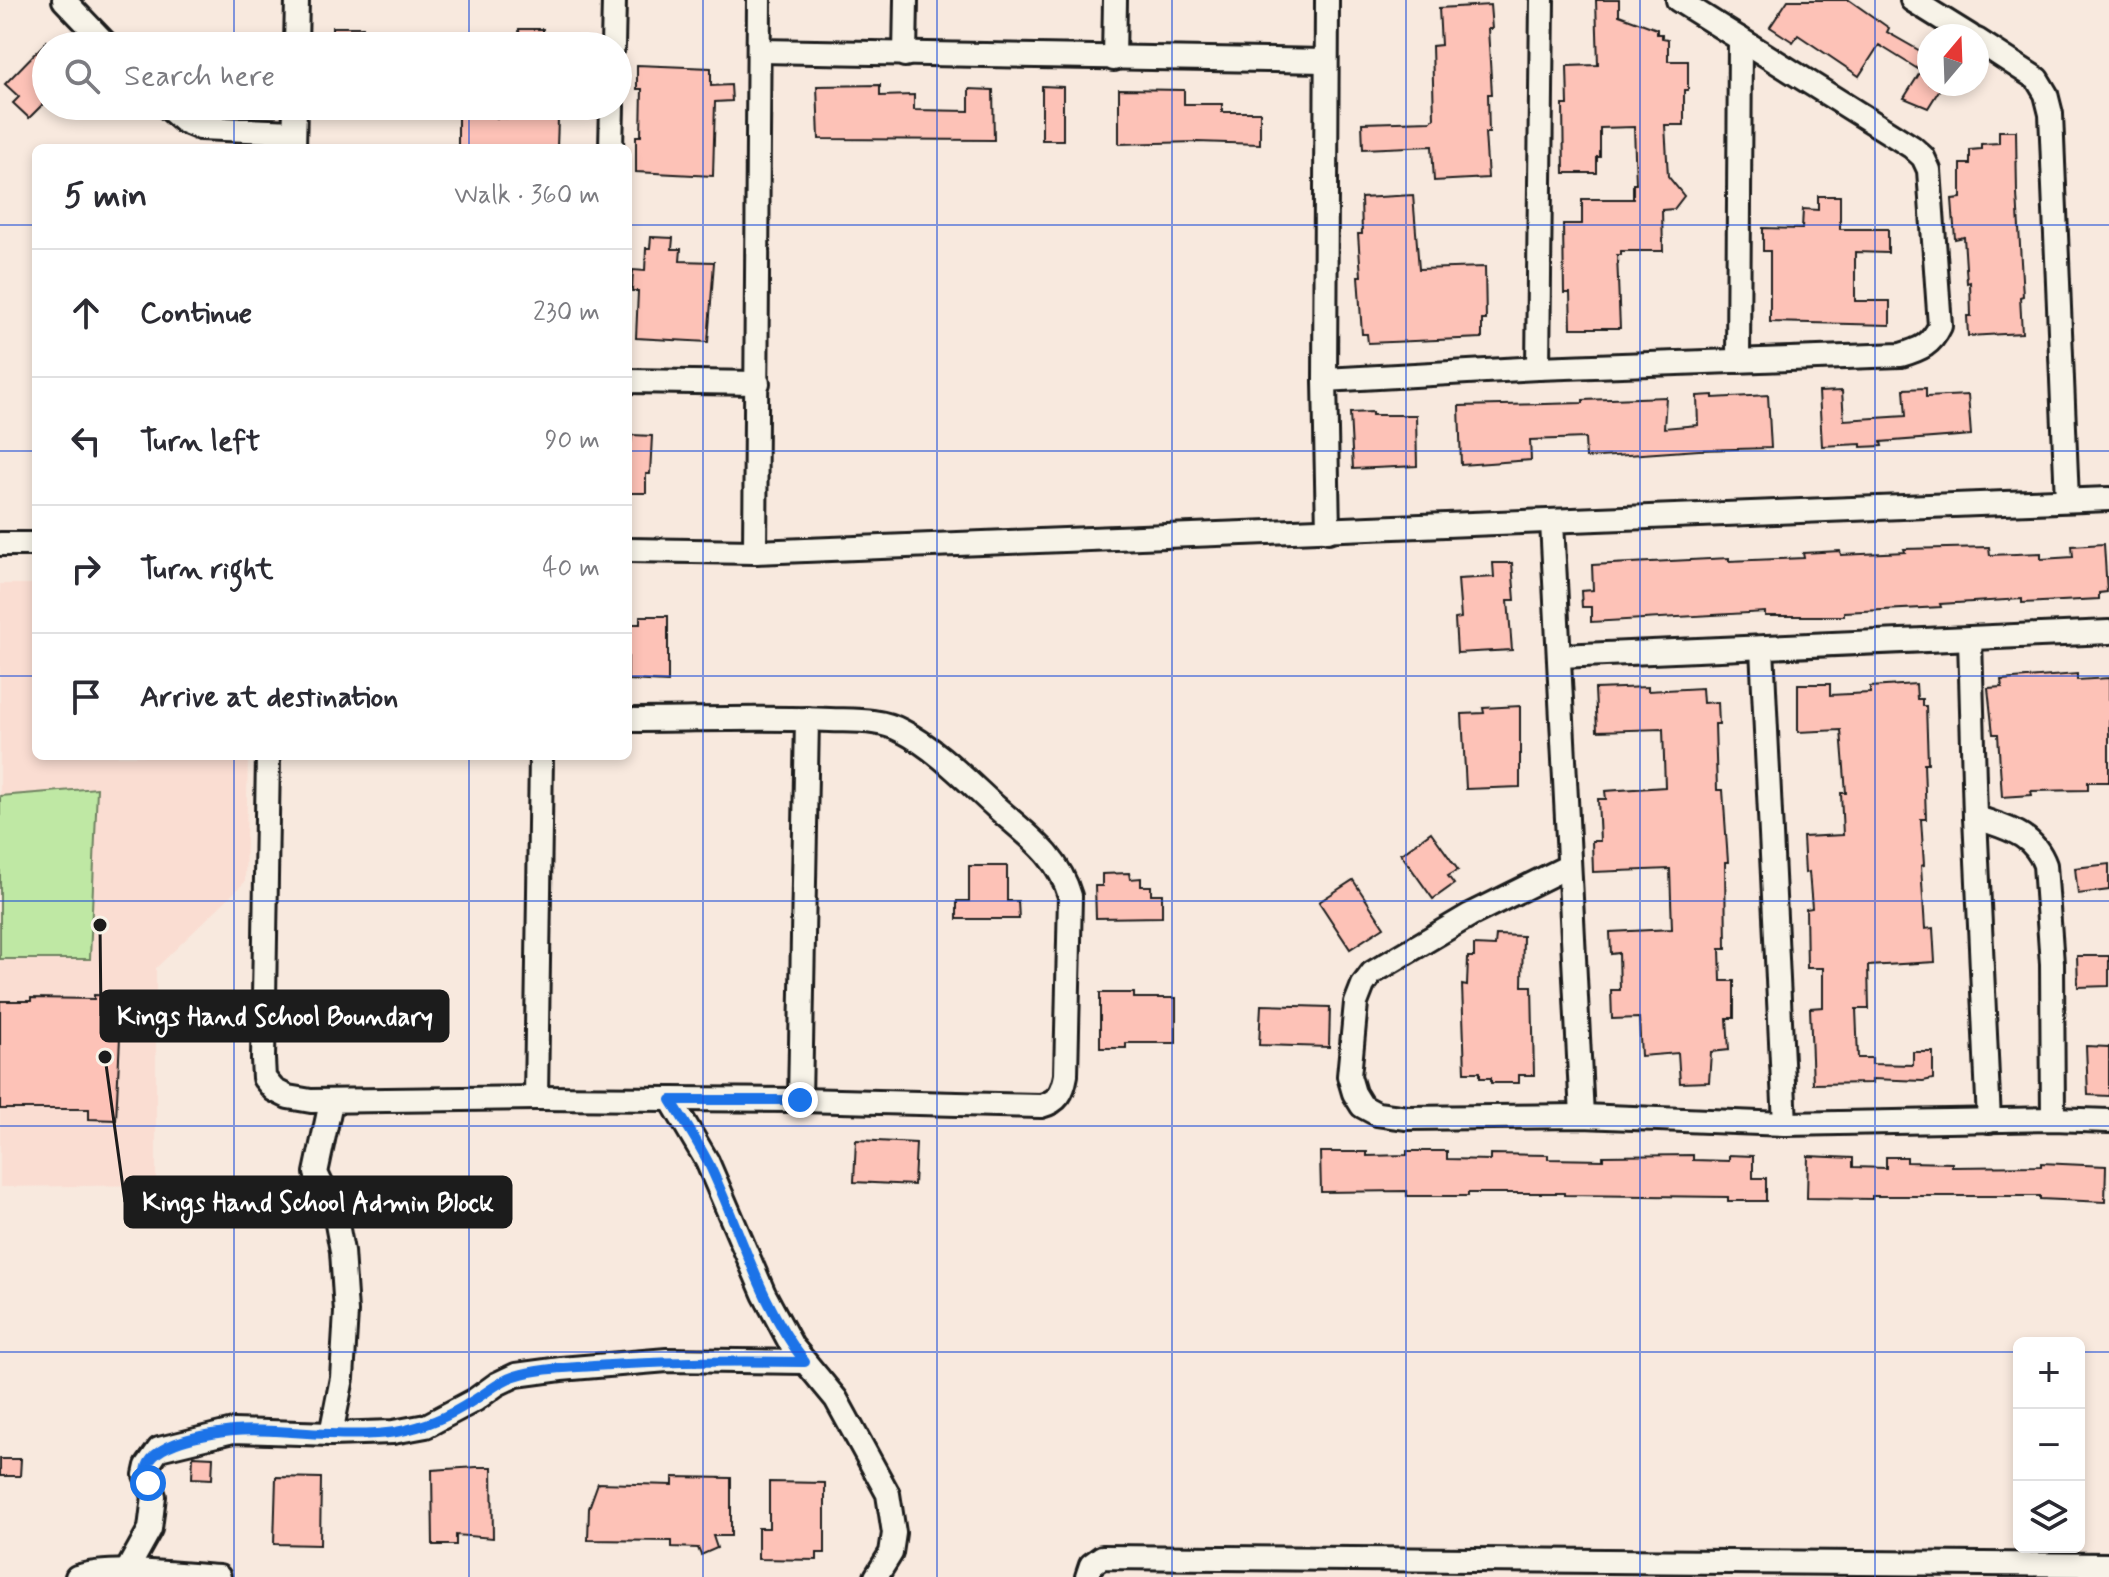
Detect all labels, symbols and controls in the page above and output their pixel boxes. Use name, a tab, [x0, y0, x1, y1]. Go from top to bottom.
north arrow	[1917, 24, 1989, 96]
search box	[32, 32, 632, 120]
icon: search	[60, 54, 104, 98]
text: Search here	[124, 57, 275, 96]
text: 5 min	[64, 174, 147, 219]
text: Walk · 360 m	[454, 179, 600, 213]
icon: ahead	[64, 291, 108, 335]
text: Continue	[140, 294, 252, 333]
text: 230 m	[533, 296, 600, 330]
icon: left	[64, 419, 108, 463]
text: Turn left	[140, 422, 260, 461]
text: 90 m	[545, 424, 600, 458]
icon: right	[64, 547, 108, 591]
text: Turn right	[140, 550, 273, 589]
text: 40 m	[542, 552, 600, 586]
icon: arrive	[64, 675, 108, 719]
text: Arrive at destination	[140, 678, 398, 717]
callout: Kings Hand School Boundary	[101, 991, 448, 1041]
text: Kings Hand School Boundary	[117, 1001, 433, 1038]
route end	[782, 1082, 818, 1118]
callout: Kings Hand School Admin Block	[125, 1177, 511, 1227]
text: Kings Hand School Admin Block	[142, 1187, 494, 1224]
map controls	[2013, 1337, 2085, 1553]
button: +	[2013, 1337, 2085, 1409]
button: −	[2013, 1409, 2085, 1481]
route start	[130, 1465, 166, 1501]
button: layers	[2013, 1481, 2085, 1553]

